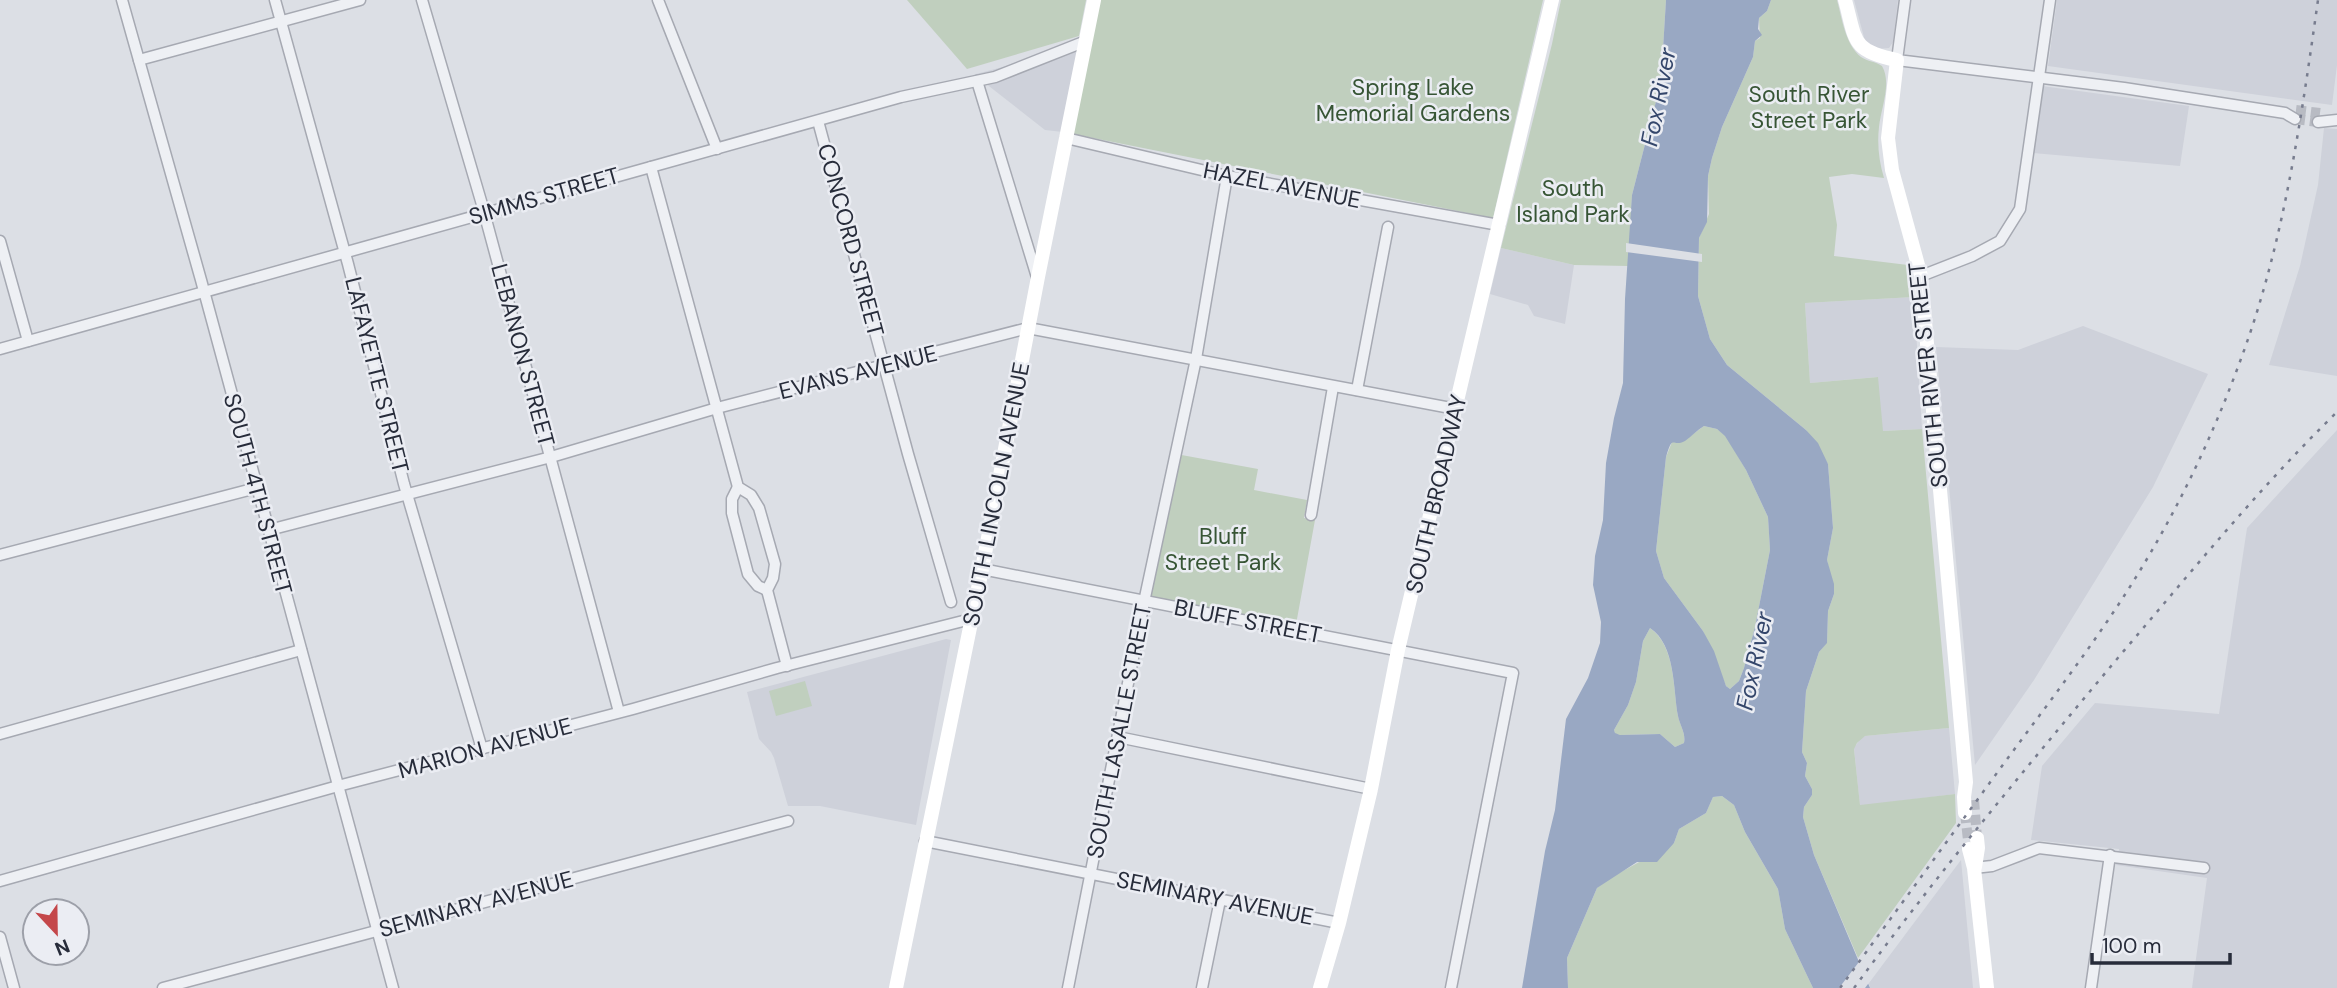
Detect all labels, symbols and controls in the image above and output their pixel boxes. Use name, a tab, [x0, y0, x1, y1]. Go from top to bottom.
water label: Fox River	[1633, 44, 1683, 149]
park label: Spring Lake Memorial Gardens	[1316, 72, 1510, 128]
park label: South River Street Park	[1749, 79, 1869, 135]
street label: CONCORD STREET	[811, 140, 891, 340]
street label: HAZEL AVENUE	[1201, 155, 1363, 215]
street label: SIMMS STREET	[465, 160, 623, 232]
park label: South Island Park	[1516, 173, 1630, 229]
street label: LEBANON STREET	[484, 260, 562, 450]
street label: SOUTH RIVER STREET	[1901, 261, 1955, 489]
street label: LAFAYETTE STREET	[338, 274, 416, 476]
street label: EVANS AVENUE	[776, 338, 940, 406]
street label: SOUTH LINCOLN AVENUE	[956, 360, 1036, 628]
street label: SOUTH 4TH STREET	[217, 390, 299, 598]
street label: SOUTH BROADWAY	[1399, 392, 1473, 596]
park label: Bluff Street Park	[1165, 521, 1282, 577]
street label: BLUFF STREET	[1172, 592, 1324, 650]
street label: SOUTH LASALLE STREET	[1080, 601, 1158, 861]
water label: Fox River	[1728, 608, 1780, 713]
street label: MARION AVENUE	[395, 710, 575, 786]
street label: SEMINARY AVENUE	[375, 864, 577, 944]
street label: SEMINARY AVENUE	[1114, 864, 1316, 932]
north arrow	[21, 897, 91, 967]
scale bar	[2092, 922, 2230, 966]
text: 100 m	[2102, 932, 2162, 960]
text: N	[51, 933, 73, 961]

